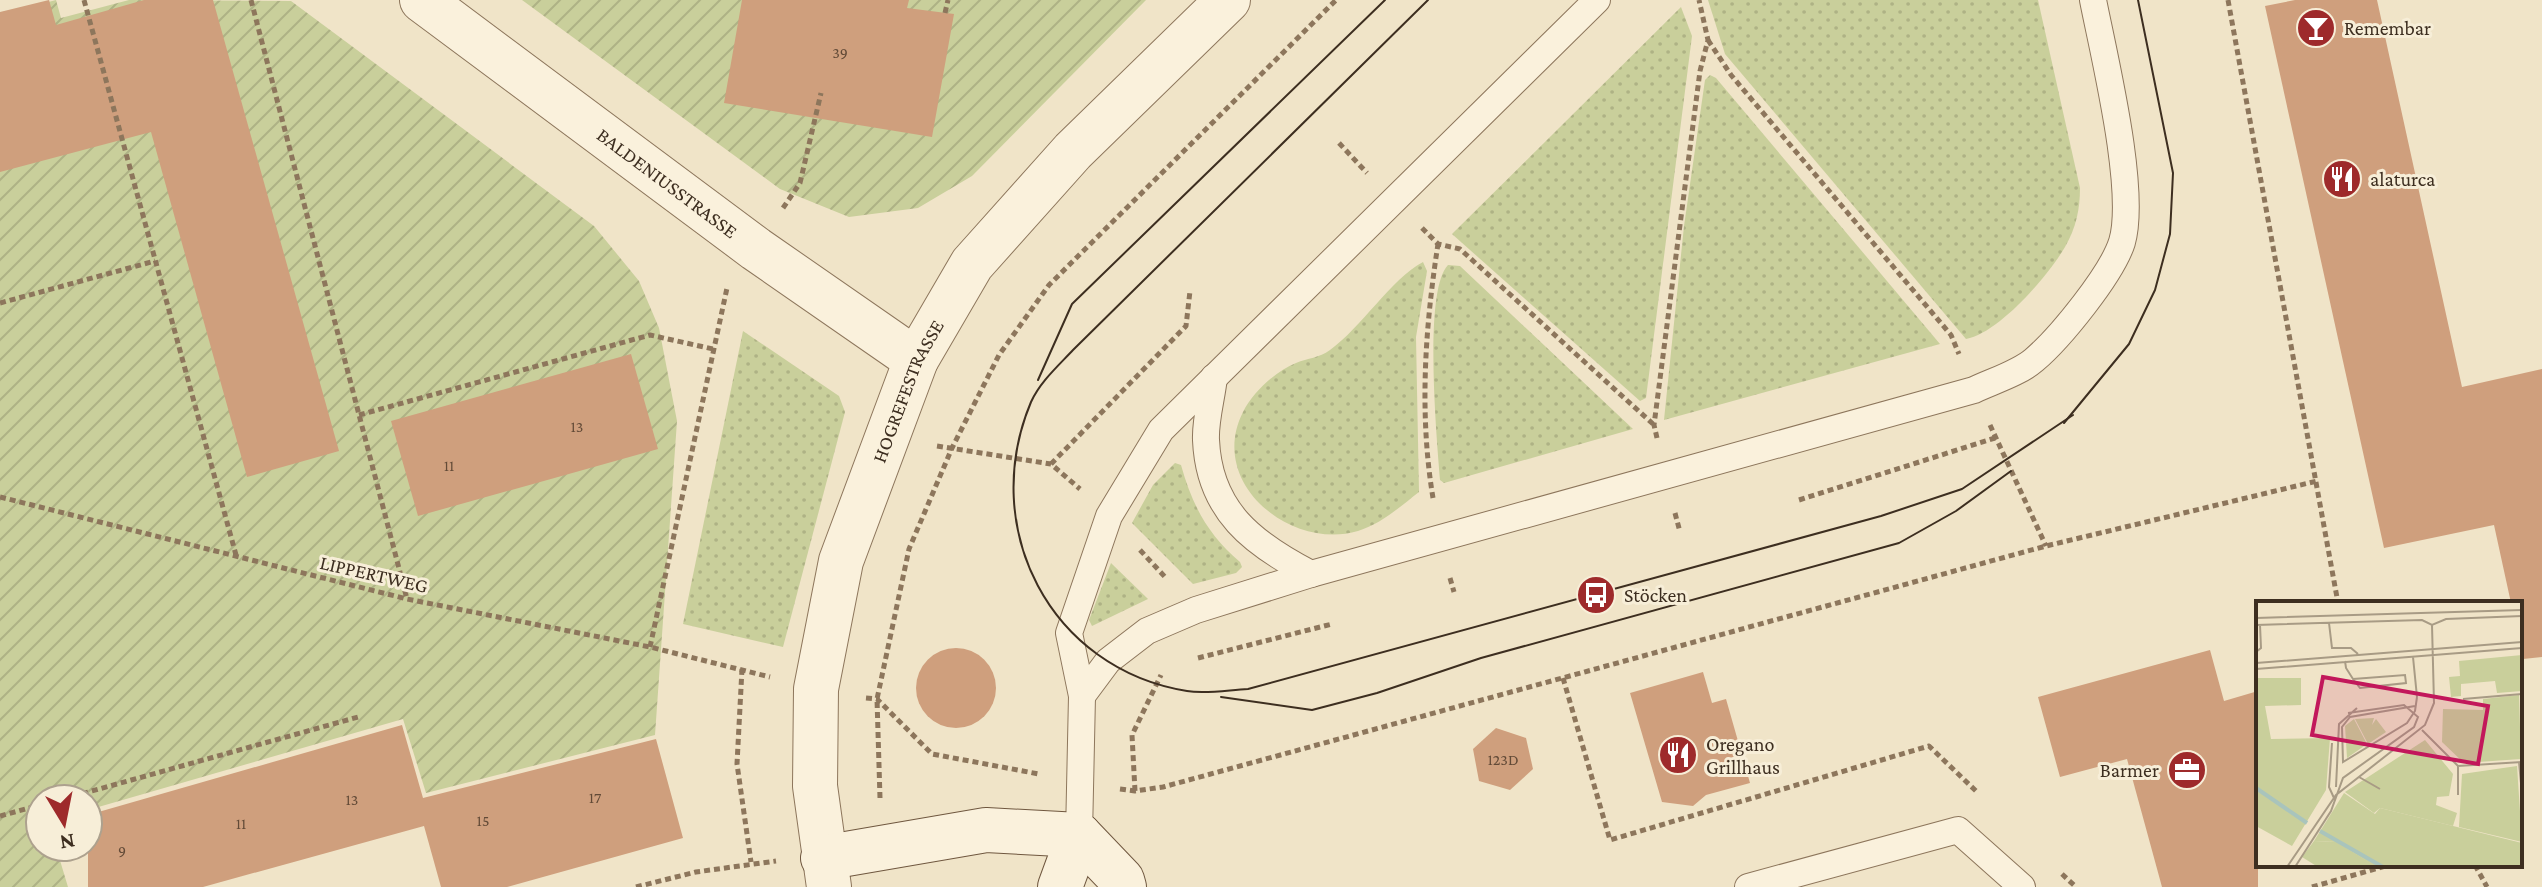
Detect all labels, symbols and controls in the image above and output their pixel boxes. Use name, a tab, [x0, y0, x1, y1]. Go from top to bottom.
bar icon: Remembar	[2295, 7, 2337, 49]
place label: Remembar	[2344, 17, 2431, 39]
house number: 39	[832, 44, 848, 61]
street label: BALDENIUSSTRASSE	[593, 123, 742, 242]
restaurant icon: alaturca	[2321, 158, 2363, 200]
place label: alaturca	[2370, 168, 2435, 190]
street label: HOGREFESTRASSE	[868, 316, 948, 466]
house number: 13	[571, 418, 583, 435]
house number: 11	[444, 457, 454, 474]
street label: LIPPERTWEG	[318, 551, 430, 597]
bus stop icon: Stöcken	[1575, 574, 1617, 616]
place label: Stöcken	[1624, 584, 1687, 606]
inset map	[2256, 601, 2522, 867]
place label: Oregano Grillhaus	[1706, 733, 1780, 778]
restaurant icon: Oregano Grillhaus	[1657, 734, 1699, 776]
office icon: Barmer	[2166, 749, 2208, 791]
house number: 123D	[1487, 751, 1519, 768]
place label: Barmer	[2100, 759, 2159, 781]
north arrow	[24, 783, 104, 863]
house number: 17	[589, 789, 602, 806]
house number: 13	[346, 791, 358, 808]
house number: 15	[477, 812, 489, 829]
house number: 11	[236, 815, 246, 832]
text: N	[58, 829, 77, 856]
house number: 9	[118, 842, 126, 859]

